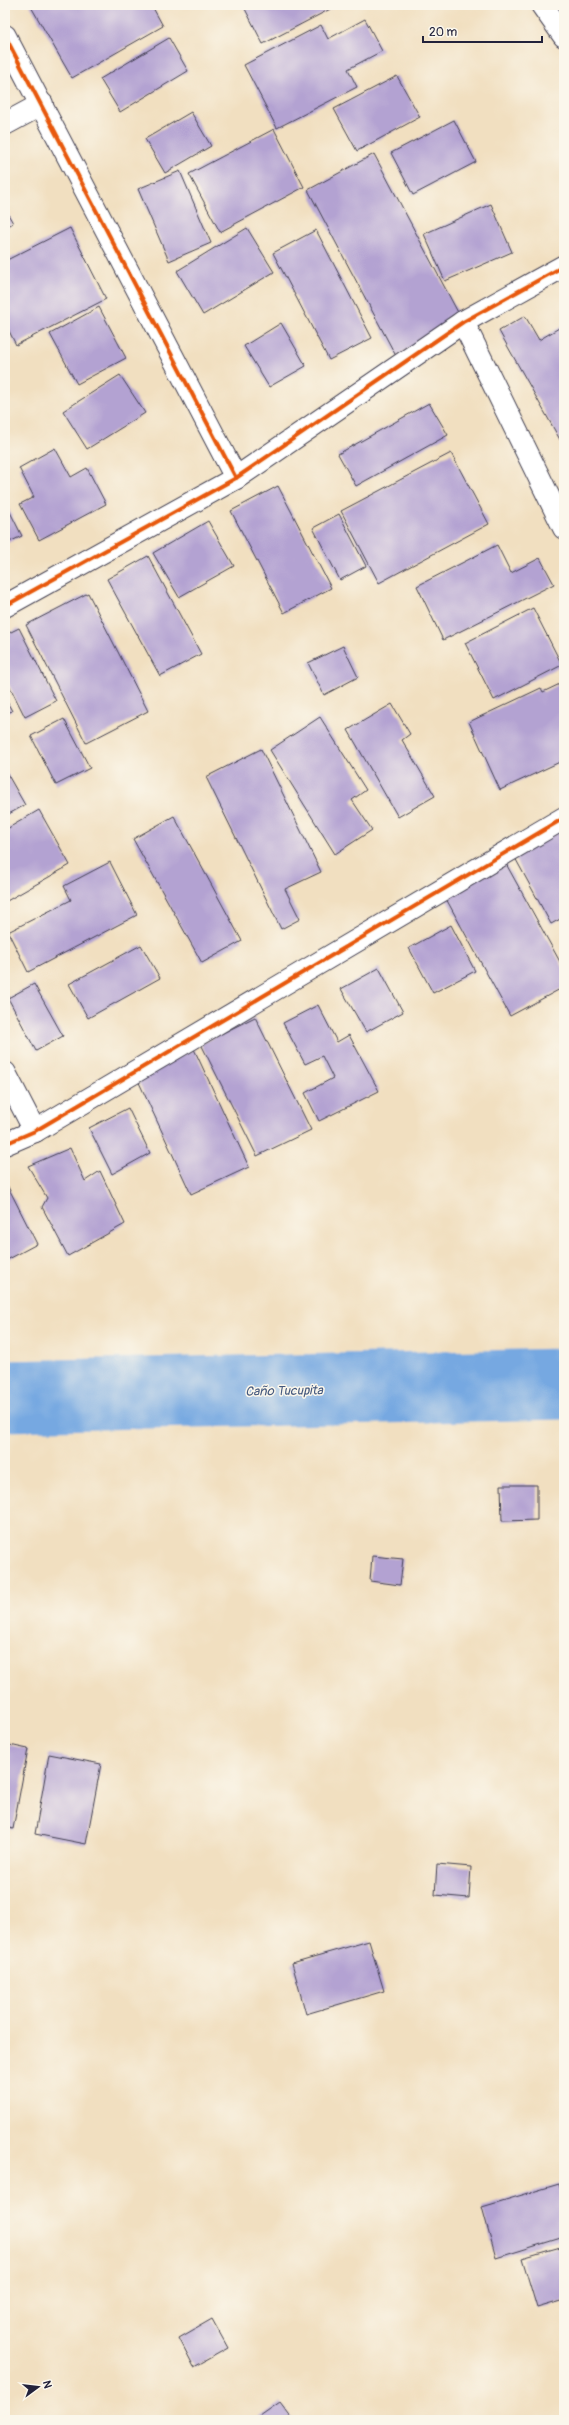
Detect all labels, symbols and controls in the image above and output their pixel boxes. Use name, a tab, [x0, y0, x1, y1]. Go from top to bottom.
scale bar	[423, 18, 542, 44]
text: 20 m	[429, 25, 458, 40]
water label: Caño Tucupita	[245, 1382, 324, 1400]
north arrow	[18, 2367, 58, 2407]
text: N	[40, 2379, 55, 2390]

